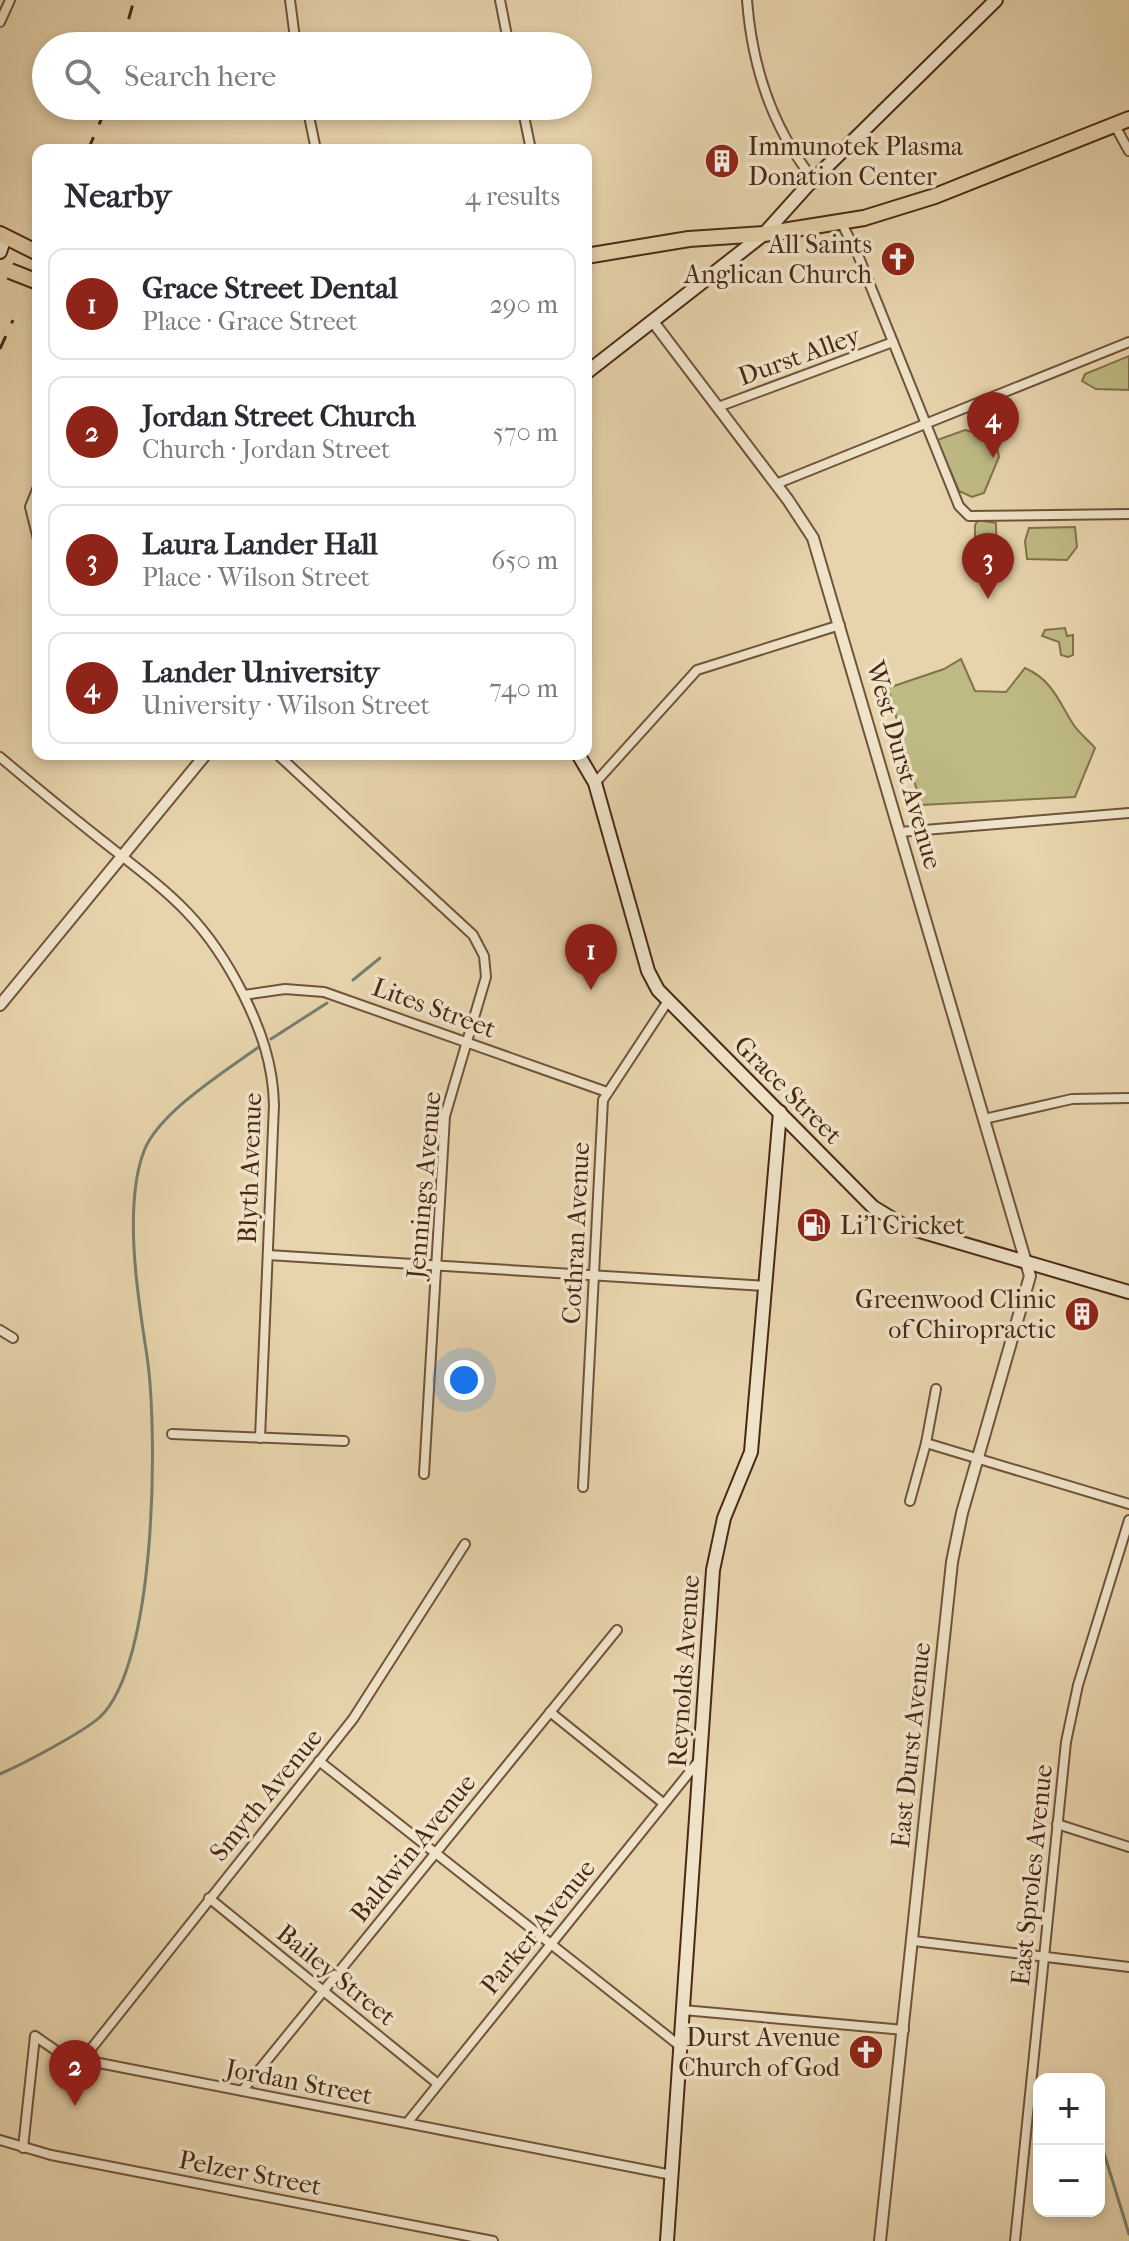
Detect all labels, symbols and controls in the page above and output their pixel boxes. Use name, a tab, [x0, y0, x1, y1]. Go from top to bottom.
search box	[32, 32, 592, 120]
icon: search	[60, 54, 104, 98]
text: Search here	[124, 59, 276, 94]
place label: Immunotek Plasma Donation Center	[748, 131, 964, 192]
building icon: Immunotek Plasma Donation Center	[703, 142, 741, 180]
text: Nearby	[64, 176, 171, 216]
text: 4 results	[465, 181, 560, 212]
place label: All Saints Anglican Church	[683, 229, 872, 290]
church icon: All Saints Anglican Church	[879, 240, 917, 278]
text: Grace Street Dental	[142, 271, 398, 306]
text: 1	[87, 289, 97, 320]
text: 290 m	[489, 289, 558, 320]
text: Place · Grace Street	[142, 306, 358, 337]
street label: Durst Alley	[734, 319, 865, 392]
pin: 4	[967, 392, 1019, 458]
text: Jordan Street Church	[142, 399, 416, 434]
text: 2	[85, 417, 99, 448]
text: 570 m	[493, 417, 558, 448]
text: Church · Jordan Street	[142, 434, 390, 465]
text: Laura Lander Hall	[142, 527, 378, 562]
pin: 3	[962, 533, 1014, 599]
text: 3	[87, 545, 97, 576]
text: 650 m	[491, 545, 558, 576]
text: Place · Wilson Street	[142, 562, 370, 593]
text: Lander University	[142, 655, 379, 690]
street label: West Durst Avenue	[859, 656, 949, 873]
text: 4	[84, 673, 100, 704]
text: 740 m	[489, 673, 558, 704]
text: University · Wilson Street	[142, 690, 430, 721]
pin: 1	[565, 924, 617, 990]
street label: Lites Street	[368, 971, 501, 1045]
street label: Grace Street	[728, 1030, 849, 1151]
street label: Jennings Avenue	[400, 1090, 448, 1282]
street label: Blyth Avenue	[232, 1092, 268, 1244]
street label: Cothran Avenue	[556, 1141, 596, 1325]
fuel station icon: Li'l Cricket	[795, 1206, 833, 1244]
place label: Li'l Cricket	[840, 1210, 966, 1241]
place label: Greenwood Clinic of Chiropractic	[855, 1284, 1056, 1345]
building icon: Greenwood Clinic of Chiropractic	[1063, 1295, 1101, 1333]
your location	[444, 1360, 484, 1400]
street label: Reynolds Avenue	[662, 1574, 706, 1768]
street label: East Durst Avenue	[885, 1641, 937, 1849]
street label: Smyth Avenue	[203, 1722, 329, 1868]
street label: East Sproles Avenue	[1005, 1763, 1059, 1987]
street label: Baldwin Avenue	[344, 1768, 482, 1928]
street label: Parker Avenue	[474, 1853, 602, 2001]
street label: Bailey Street	[270, 1918, 402, 2033]
place label: Durst Avenue Church of God	[678, 2022, 841, 2083]
church icon: Durst Avenue Church of God	[847, 2033, 885, 2071]
pin: 2	[49, 2040, 101, 2106]
street label: Jordan Street	[221, 2052, 376, 2112]
map controls	[1033, 2073, 1105, 2217]
button: +	[1033, 2073, 1105, 2145]
street label: Pelzer Street	[176, 2144, 325, 2202]
button: −	[1033, 2145, 1105, 2217]

